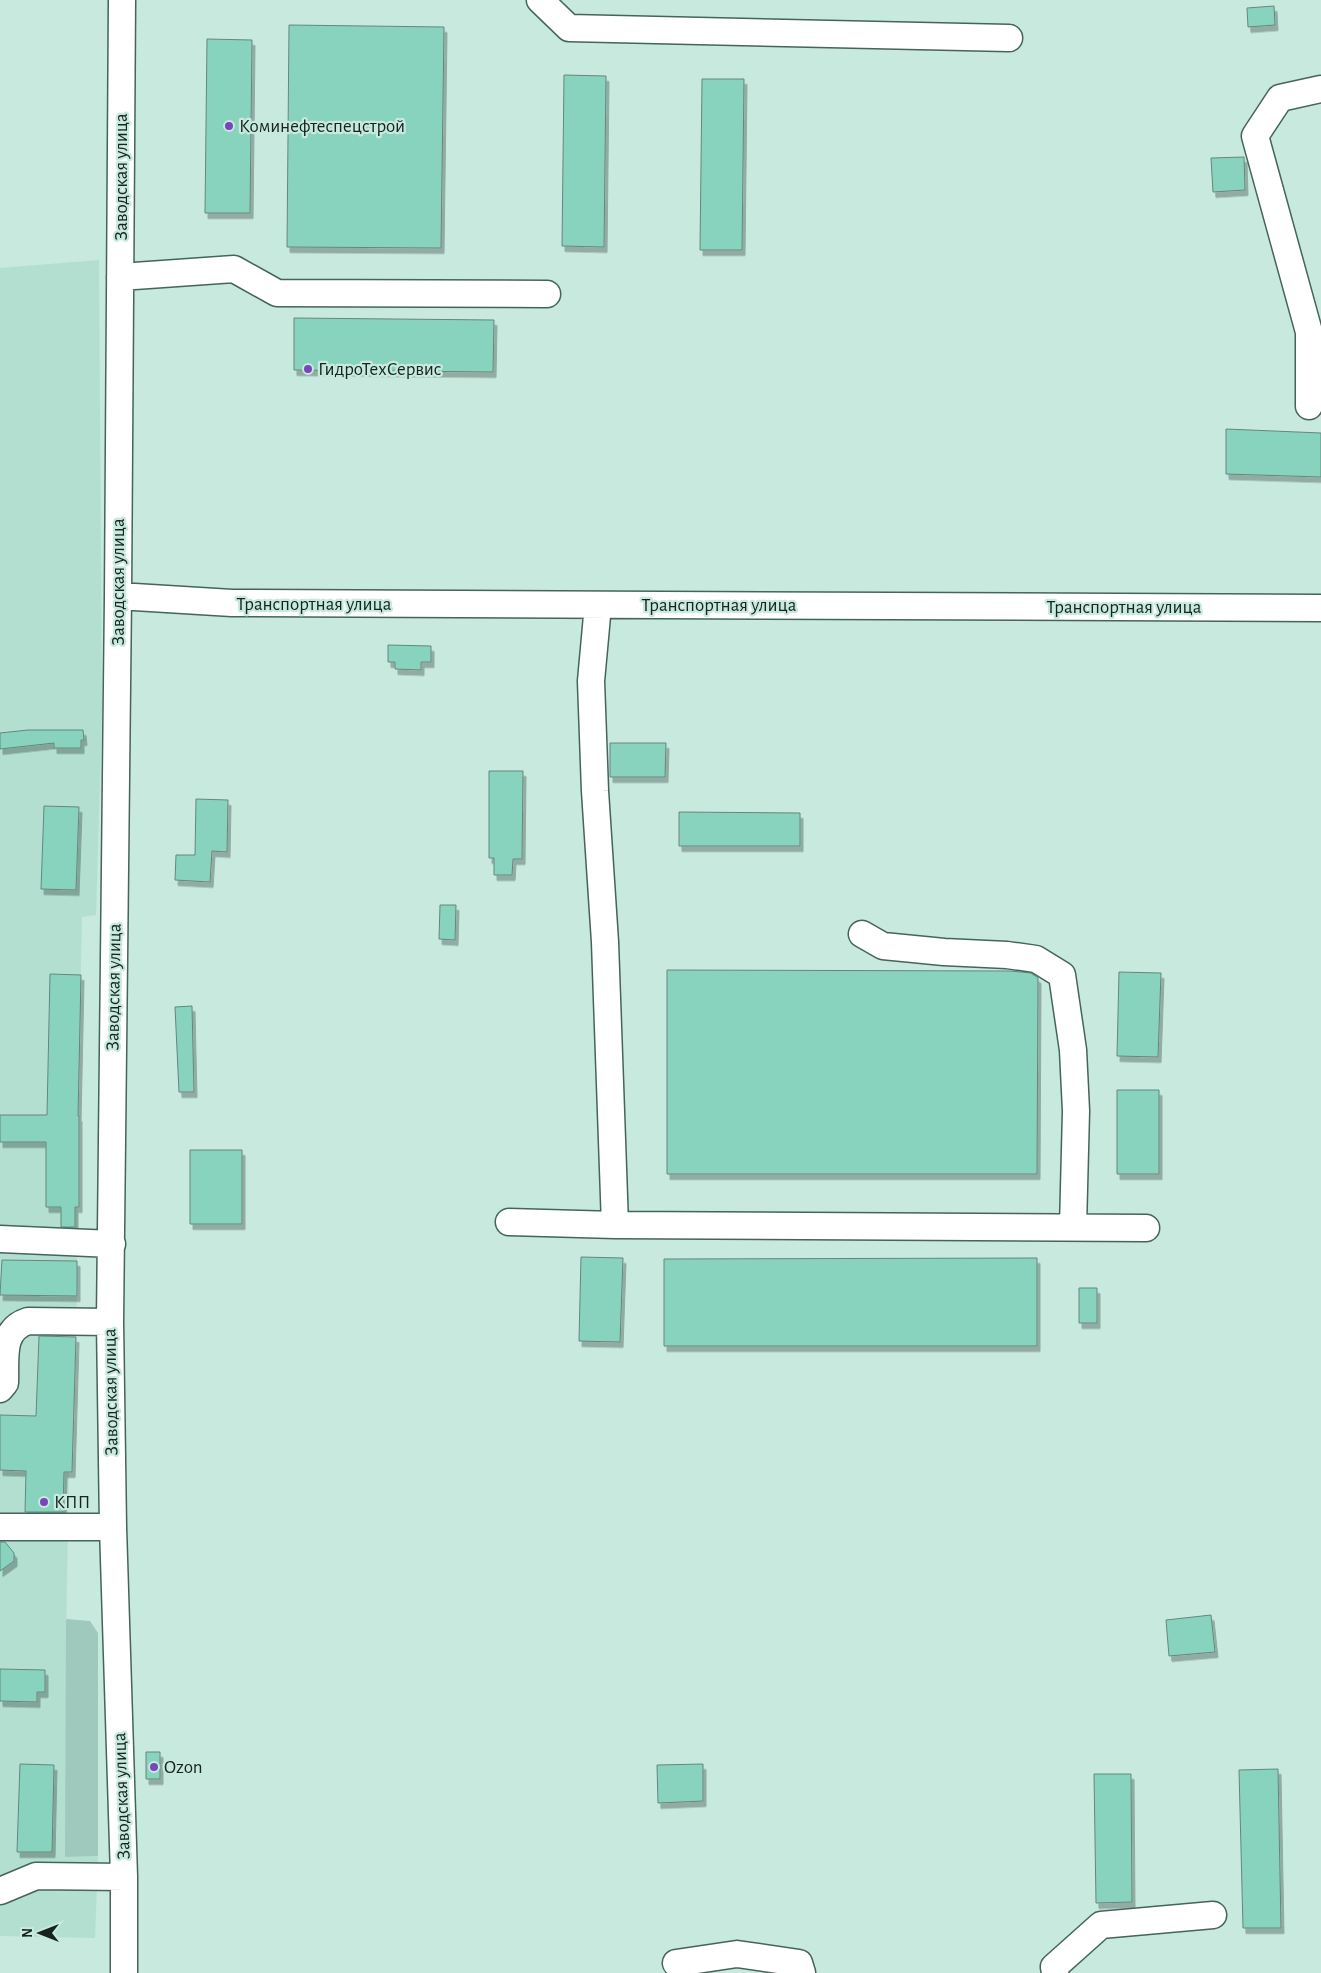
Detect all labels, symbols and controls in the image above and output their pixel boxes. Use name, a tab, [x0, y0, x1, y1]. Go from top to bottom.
street label: Заводская улица	[112, 113, 131, 241]
place label: Коминефтеспецстрой	[239, 117, 405, 136]
marker: Коминефтеспецстрой	[223, 120, 235, 132]
place label: ГидроТехСервис	[318, 360, 441, 379]
marker: ГидроТехСервис	[302, 363, 314, 375]
street label: Заводская улица	[109, 518, 128, 646]
street label: Транспортная улица	[237, 595, 392, 614]
street label: Транспортная улица	[642, 596, 797, 615]
street label: Транспортная улица	[1047, 598, 1202, 617]
street label: Заводская улица	[103, 923, 125, 1051]
street label: Заводская улица	[100, 1328, 122, 1456]
place label: КПП	[54, 1493, 90, 1512]
marker: КПП	[38, 1496, 50, 1508]
street label: Заводская улица	[110, 1732, 134, 1860]
place label: Ozon	[164, 1758, 203, 1777]
marker: Ozon	[148, 1761, 160, 1773]
north arrow	[15, 1908, 65, 1958]
text: N	[21, 1928, 35, 1938]

